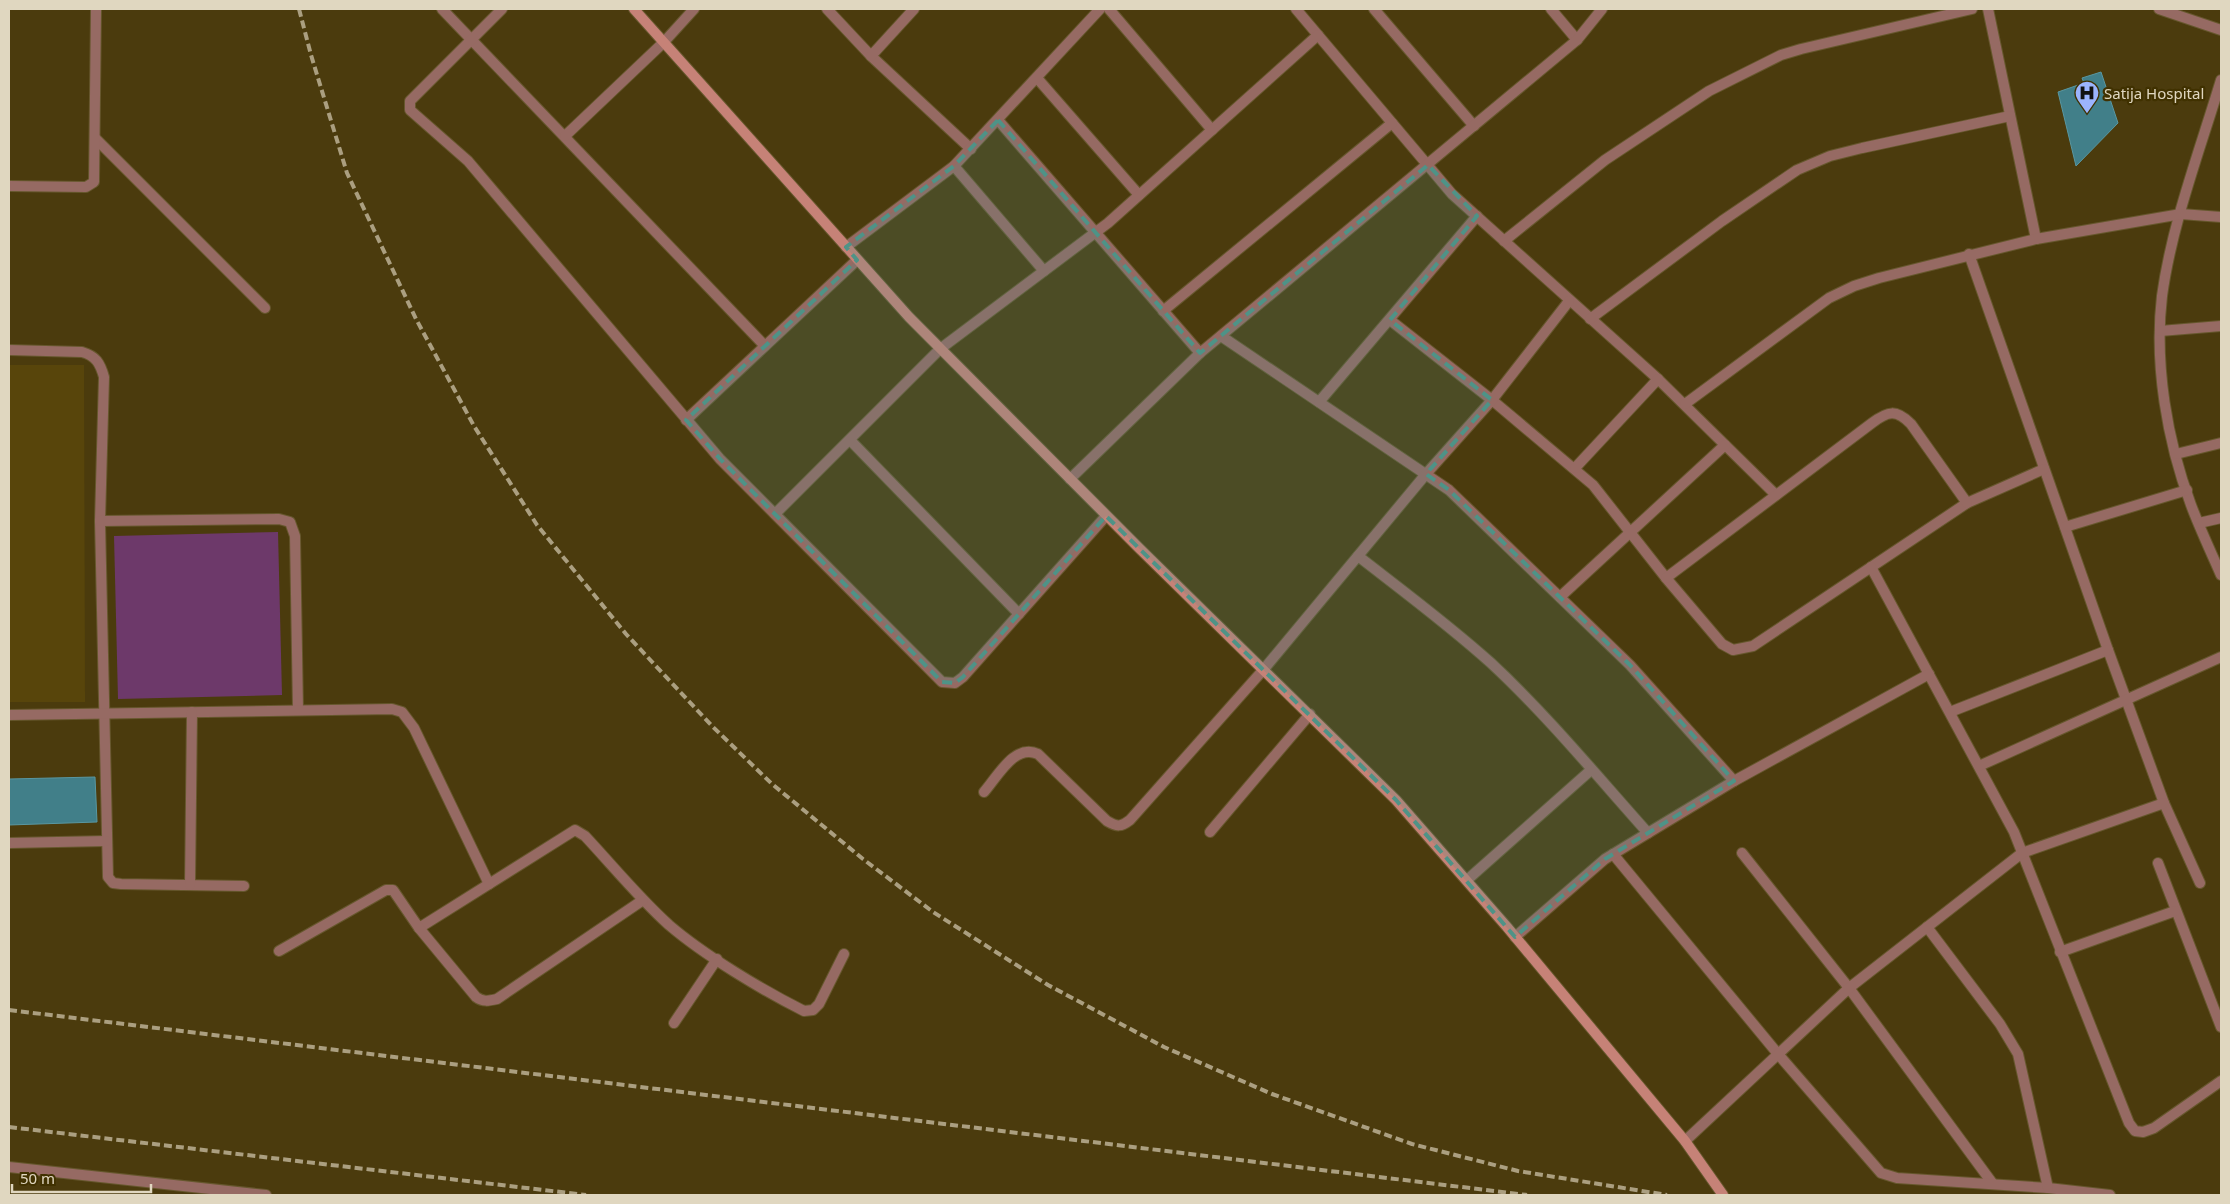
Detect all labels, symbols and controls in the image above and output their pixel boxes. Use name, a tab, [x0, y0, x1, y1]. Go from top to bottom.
hospital icon: Satija Hospital	[2074, 80, 2100, 114]
place label: Satija Hospital	[2104, 83, 2204, 103]
scale bar	[12, 1162, 151, 1194]
text: 50 m	[20, 1168, 55, 1188]

